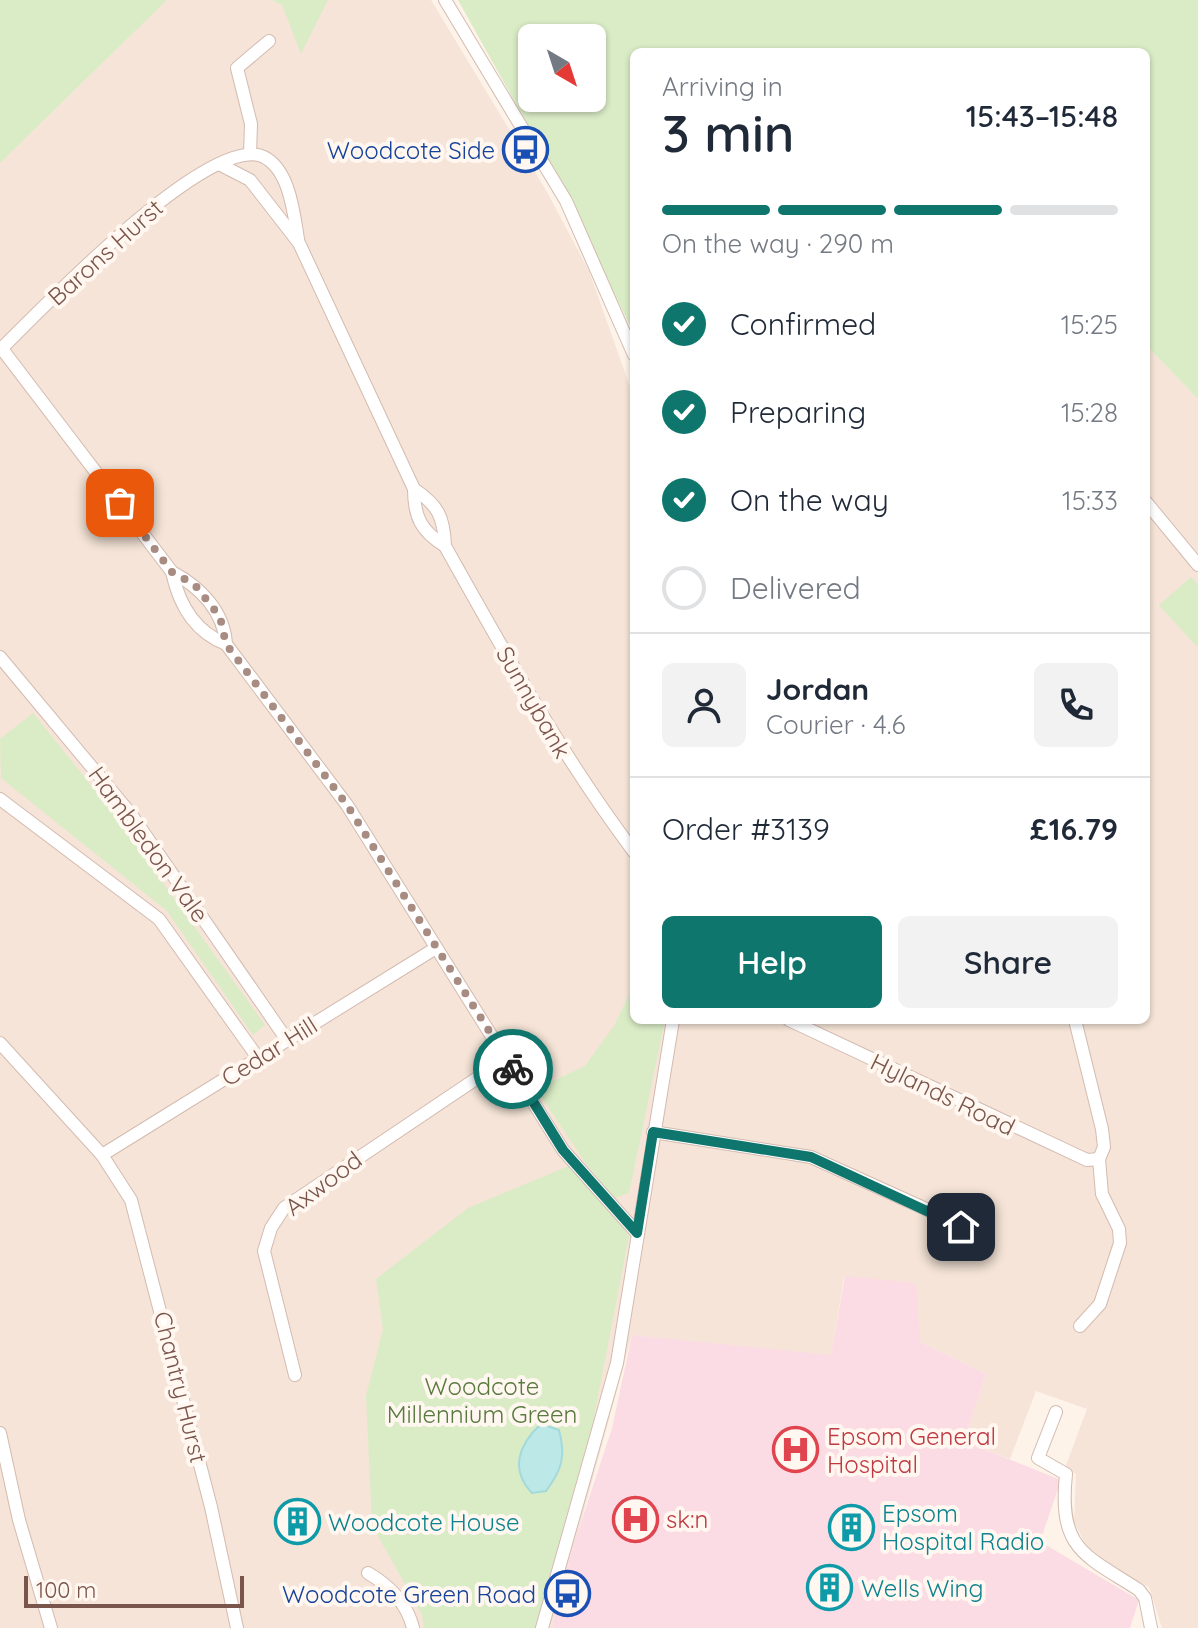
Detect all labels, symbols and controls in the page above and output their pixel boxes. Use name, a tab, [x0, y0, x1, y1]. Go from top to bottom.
north arrow	[518, 24, 606, 112]
map controls	[518, 24, 606, 112]
text: Arriving in	[662, 70, 783, 103]
text: 15:43–15:48	[966, 97, 1118, 135]
text: 3 min	[662, 100, 795, 165]
bus stop icon: Woodcote Side	[502, 126, 550, 174]
place label: Woodcote Side	[327, 135, 495, 165]
street label: Barons Hurst	[41, 192, 169, 312]
text: On the way · 290 m	[662, 227, 894, 260]
icon: check	[662, 302, 706, 346]
text: Confirmed	[730, 305, 876, 343]
text: 15:25	[1061, 308, 1118, 341]
icon: check	[662, 390, 706, 434]
text: Preparing	[730, 393, 866, 431]
text: 15:28	[1061, 396, 1118, 429]
pin	[86, 469, 154, 537]
icon: check	[662, 478, 706, 522]
icon: bag	[98, 481, 142, 525]
text: On the way	[730, 481, 889, 519]
text: 15:33	[1062, 484, 1118, 517]
text: Delivered	[730, 569, 861, 607]
street label: Sunnybank	[490, 641, 578, 763]
button: person	[662, 663, 746, 747]
button: phone	[1034, 663, 1118, 747]
text: Jordan	[766, 670, 869, 708]
text: Courier · 4.6	[766, 708, 905, 741]
street label: Hambledon Vale	[82, 760, 216, 928]
text: Order #3139	[662, 810, 830, 848]
text: £16.79	[1030, 810, 1118, 848]
button: Help	[662, 916, 882, 1008]
button: Share	[898, 916, 1118, 1008]
street label: Cedar Hill	[215, 1010, 323, 1092]
courier	[473, 1029, 553, 1109]
street label: Hylands Road	[866, 1046, 1020, 1142]
icon: bike	[491, 1047, 535, 1091]
street label: Axwood	[279, 1144, 367, 1222]
pin	[927, 1193, 995, 1261]
icon: home	[939, 1205, 983, 1249]
street label: Chantry Hurst	[148, 1308, 214, 1466]
park label: Woodcote Millennium Green	[387, 1371, 577, 1429]
place label: Epsom General Hospital	[827, 1421, 996, 1479]
hospital icon: Epsom General Hospital	[772, 1426, 820, 1474]
hospital icon: sk:n	[611, 1495, 659, 1543]
building icon: Woodcote House	[273, 1498, 321, 1546]
place label: Epsom Hospital Radio	[882, 1498, 1044, 1556]
building icon: Epsom Hospital Radio	[827, 1503, 875, 1551]
place label: sk:n	[666, 1504, 708, 1534]
place label: Woodcote House	[328, 1507, 520, 1537]
building icon: Wells Wing	[806, 1564, 854, 1612]
bus stop icon: Woodcote Green Road	[543, 1570, 591, 1618]
scale bar	[24, 1572, 244, 1608]
place label: Wells Wing	[861, 1573, 983, 1603]
text: 100 m	[36, 1576, 96, 1604]
place label: Woodcote Green Road	[282, 1579, 536, 1609]

